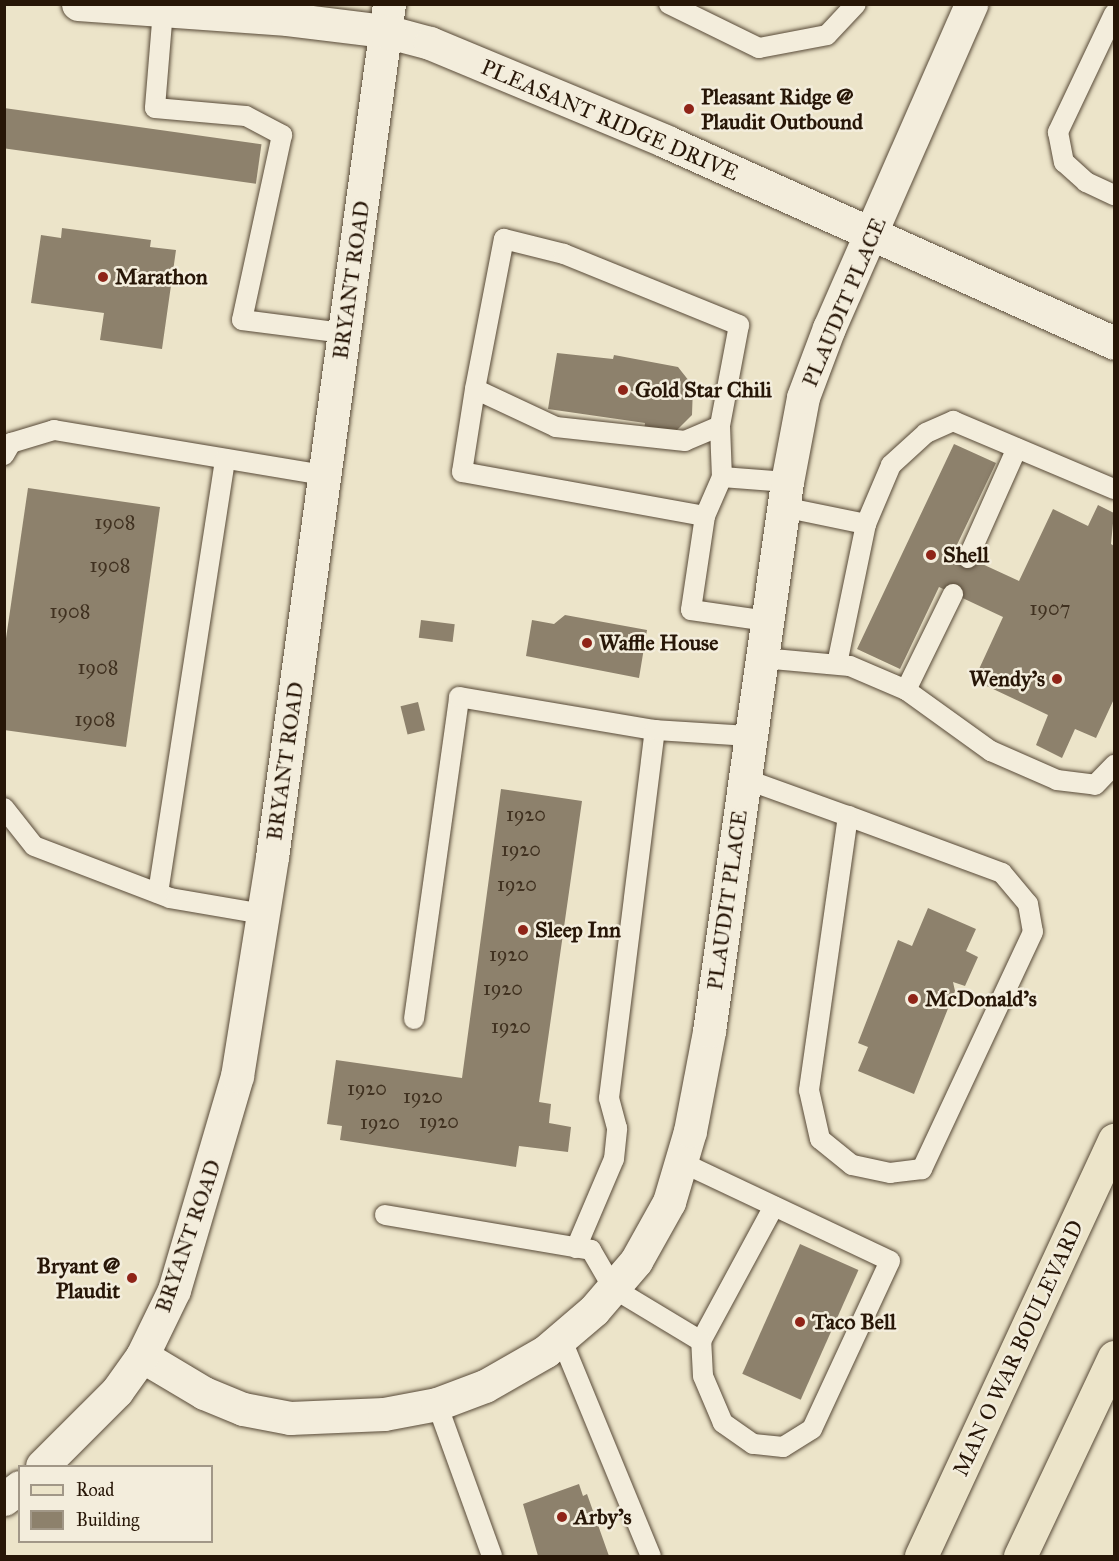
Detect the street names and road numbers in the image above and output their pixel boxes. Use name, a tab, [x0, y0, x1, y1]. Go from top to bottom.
street label: PLEASANT RIDGE DRIVE	[477, 54, 743, 186]
street label: BRYANT ROAD	[327, 199, 375, 361]
street label: PLAUDIT PLACE	[796, 213, 892, 391]
street label: BRYANT ROAD	[261, 680, 309, 842]
street label: PLAUDIT PLACE	[701, 808, 753, 992]
street label: BRYANT ROAD	[149, 1156, 227, 1316]
street label: MAN O WAR BOULEVARD	[947, 1216, 1089, 1480]

